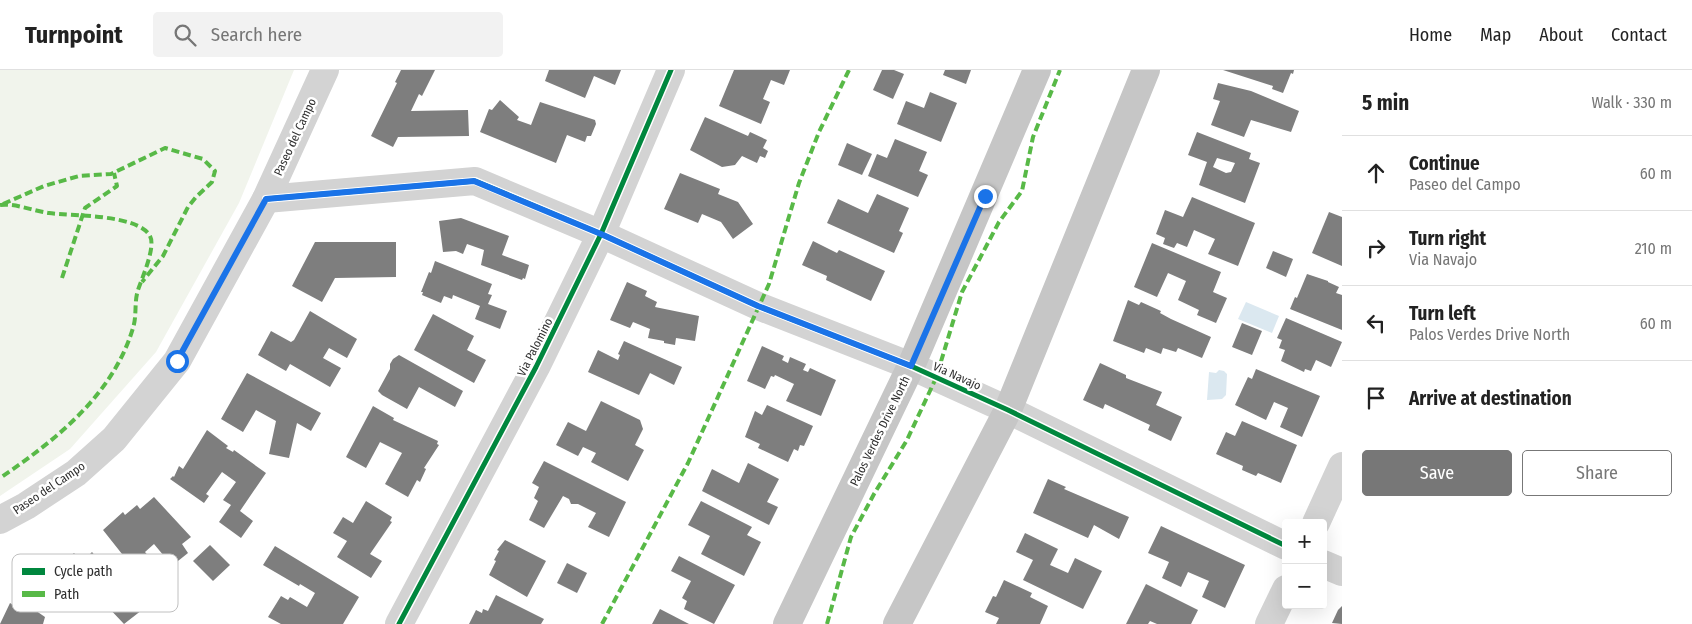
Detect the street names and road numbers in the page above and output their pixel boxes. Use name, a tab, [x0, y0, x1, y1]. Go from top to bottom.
street label: Paseo del Campo	[271, 96, 319, 178]
street label: Via Palomino	[514, 316, 556, 378]
street label: Via Navajo	[931, 359, 983, 393]
street label: Palos Verdes Drive North	[847, 374, 913, 488]
street label: Paseo del Campo	[10, 459, 88, 517]

